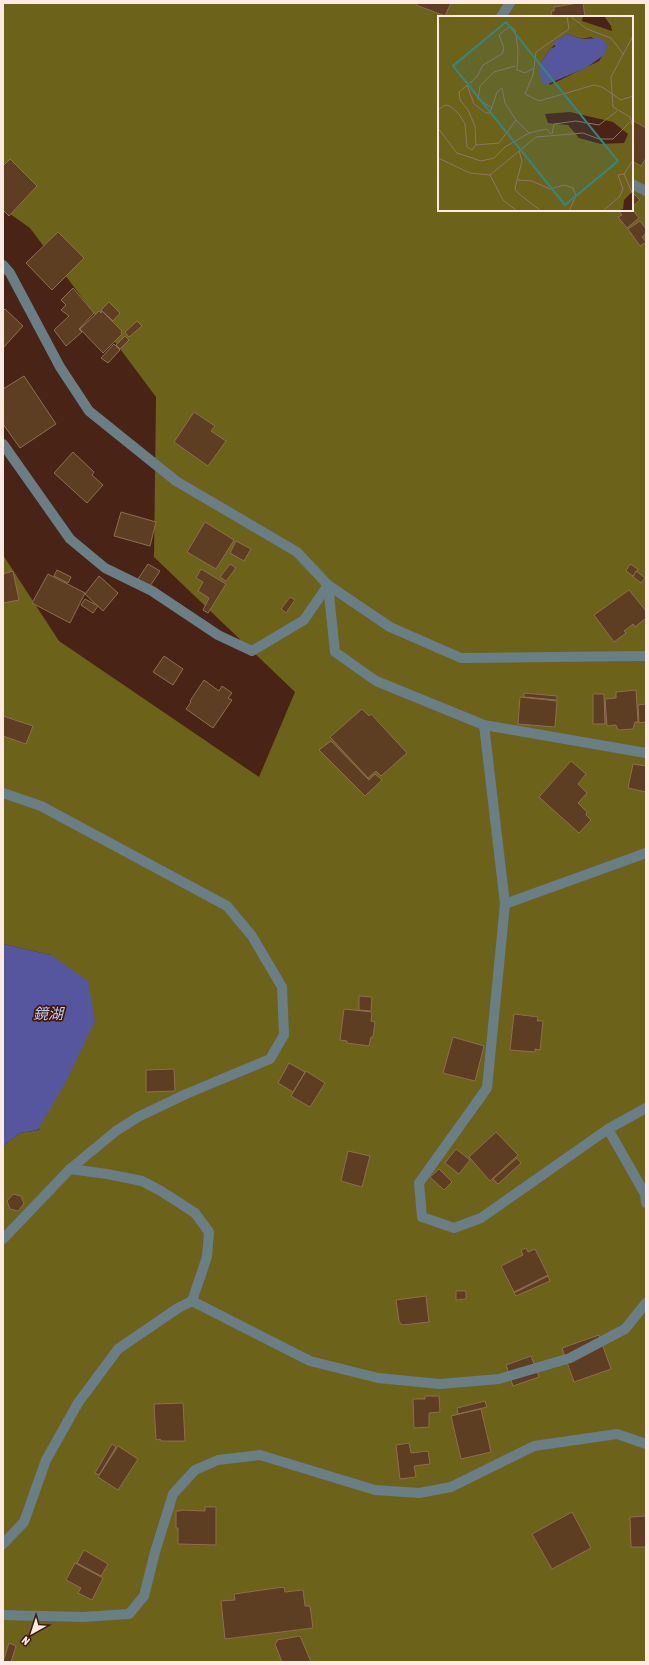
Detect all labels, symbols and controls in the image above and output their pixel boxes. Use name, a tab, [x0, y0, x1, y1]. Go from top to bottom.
inset map	[438, 16, 633, 211]
water label: 鏡湖	[33, 1005, 65, 1022]
north arrow	[12, 1613, 52, 1653]
text: N	[19, 1634, 32, 1647]

